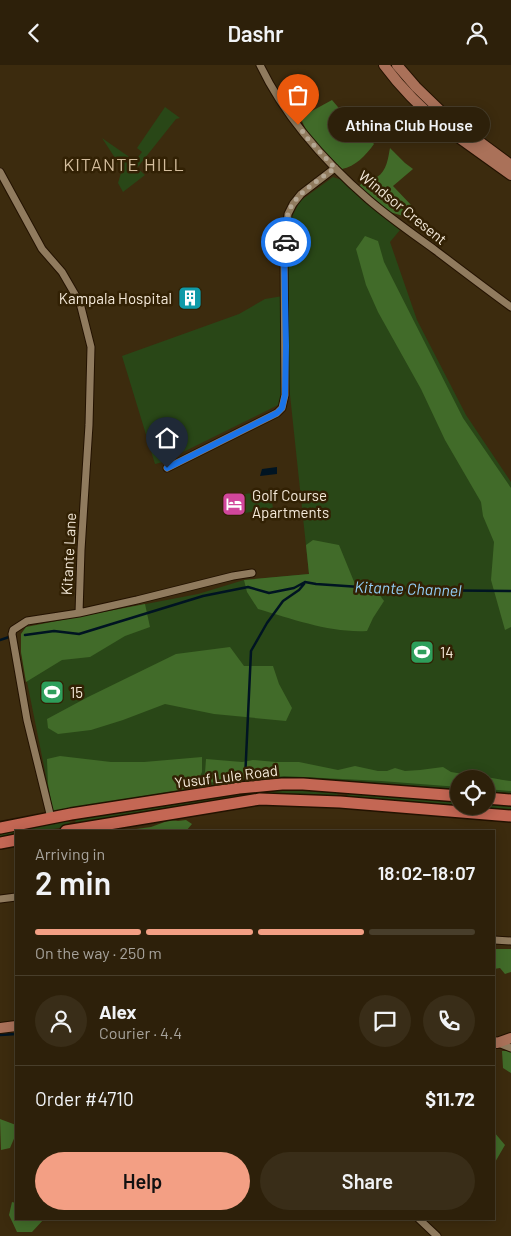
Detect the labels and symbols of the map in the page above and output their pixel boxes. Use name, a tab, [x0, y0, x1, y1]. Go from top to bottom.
pin	[277, 74, 319, 125]
callout: Athina Club House	[328, 107, 490, 143]
district label: KITANTE HILL	[63, 153, 185, 175]
street label: Windsor Cresent	[355, 166, 451, 248]
courier	[261, 217, 311, 267]
building icon: Kampala Hospital	[177, 285, 203, 311]
place label: Kampala Hospital	[59, 289, 172, 307]
pin	[146, 417, 188, 468]
place label: Golf Course Apartments	[252, 486, 329, 521]
hotel icon: Golf Course Apartments	[221, 491, 247, 517]
street label: Kitante Lane	[57, 512, 79, 596]
water label: Kitante Channel	[354, 577, 462, 599]
sports icon: 14	[409, 639, 435, 665]
place label: 14	[440, 643, 454, 661]
sports icon: 15	[39, 679, 65, 705]
place label: 15	[70, 683, 83, 701]
street label: Yusuf Lule Road	[173, 761, 279, 791]

